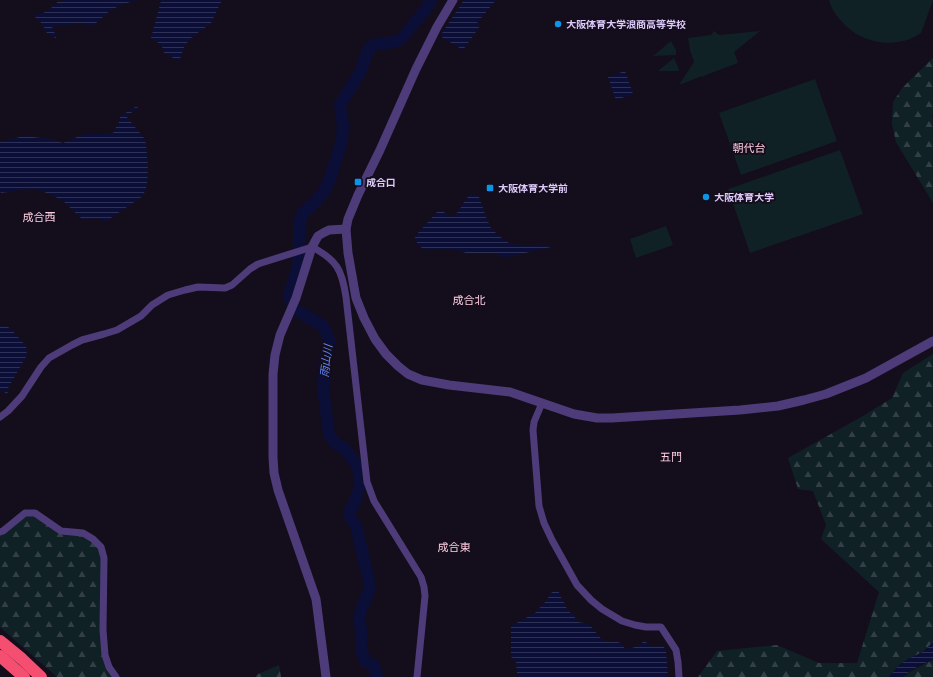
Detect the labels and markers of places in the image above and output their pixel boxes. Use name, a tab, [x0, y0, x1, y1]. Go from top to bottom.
place label: 大阪体育大学浪商高等学校	[566, 18, 686, 31]
marker: 大阪体育大学浪商高等学校	[553, 19, 563, 29]
place label: 成合口	[366, 176, 396, 189]
marker: 成合口	[353, 177, 363, 187]
place label: 大阪体育大学前	[498, 182, 568, 195]
marker: 大阪体育大学前	[485, 183, 495, 193]
place label: 大阪体育大学	[714, 191, 774, 204]
marker: 大阪体育大学	[701, 192, 711, 202]

